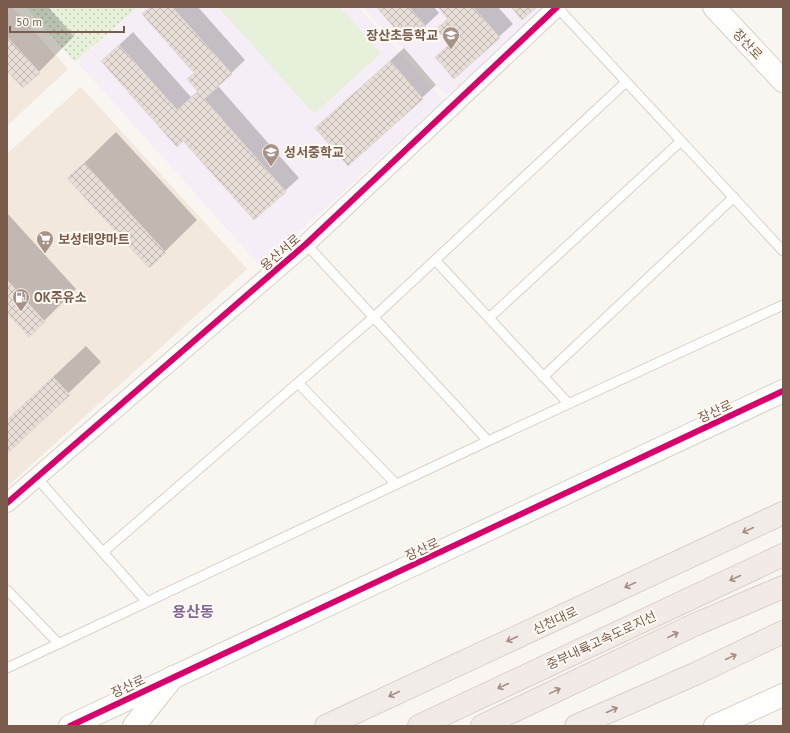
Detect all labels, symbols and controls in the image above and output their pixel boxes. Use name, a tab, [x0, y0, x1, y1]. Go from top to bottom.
scale bar	[10, 8, 124, 34]
text: 50 m	[16, 14, 42, 29]
school or university icon: 장산초등학교	[441, 25, 461, 50]
street label: 장산로	[729, 25, 766, 63]
place label: 장산초등학교	[366, 27, 438, 44]
school or university icon: 성서중학교	[261, 142, 281, 167]
place label: 성서중학교	[284, 144, 344, 161]
supermarket icon: 보성태양마트	[35, 229, 55, 254]
street label: 용산서로	[257, 230, 304, 274]
place label: 보성태양마트	[58, 231, 130, 248]
fuel station icon: OK주유소	[11, 287, 31, 312]
place label: OK주유소	[34, 289, 87, 306]
street label: 장산로	[695, 396, 735, 427]
one-way arrow	[742, 527, 754, 534]
street label: 장산로	[402, 534, 442, 565]
one-way arrow	[729, 574, 741, 582]
one-way arrow	[624, 582, 636, 589]
district label: 용산동	[172, 602, 214, 621]
street label: 신천대로	[530, 603, 581, 638]
street label: 중부내륙고속도로지선	[543, 607, 659, 673]
one-way arrow	[666, 631, 678, 638]
one-way arrow	[506, 636, 518, 644]
one-way arrow	[724, 653, 736, 660]
street label: 장산로	[108, 671, 148, 702]
one-way arrow	[497, 683, 509, 690]
one-way arrow	[549, 687, 561, 694]
one-way arrow	[389, 691, 401, 698]
one-way arrow	[606, 706, 618, 713]

